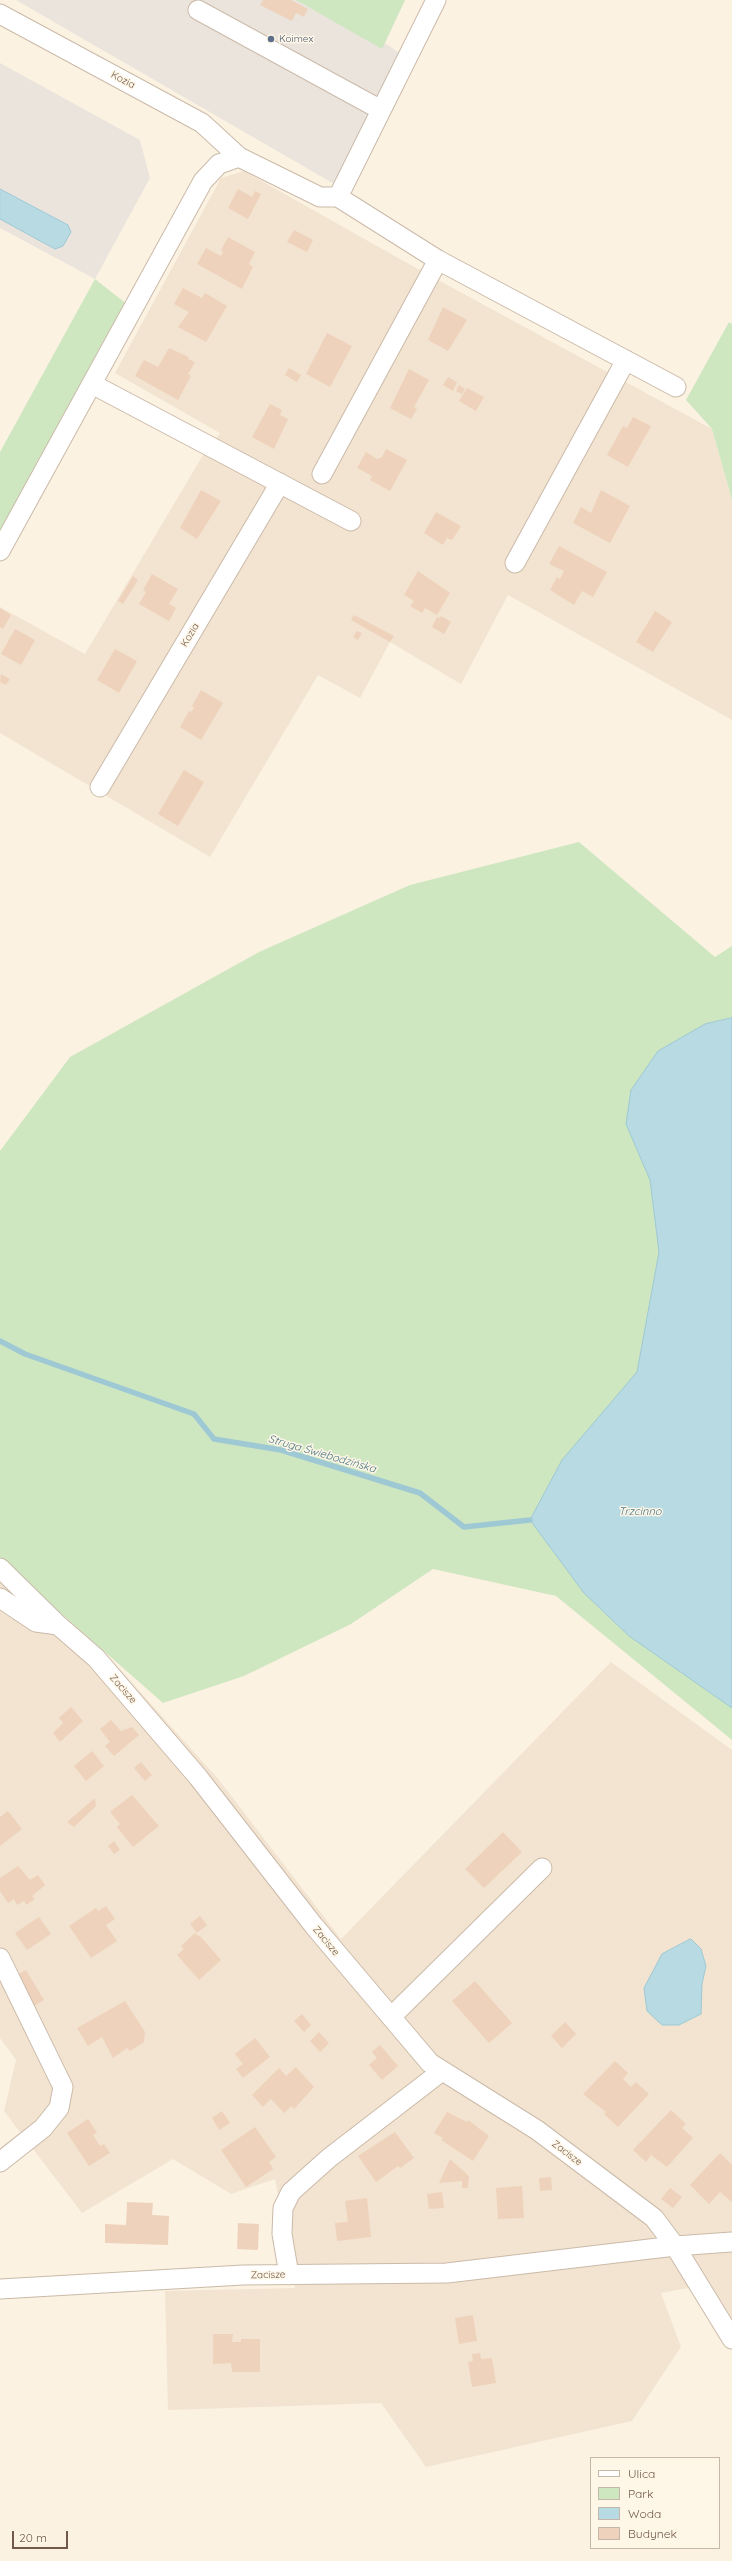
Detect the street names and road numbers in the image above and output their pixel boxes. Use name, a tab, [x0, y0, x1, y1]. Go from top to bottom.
street label: Kozia	[109, 69, 137, 91]
street label: Kozia	[178, 621, 202, 649]
street label: Zacisze	[107, 1672, 139, 1706]
street label: Zacisze	[310, 1924, 342, 1958]
street label: Zacisze	[549, 2138, 585, 2168]
street label: Zacisze	[250, 2269, 286, 2281]

